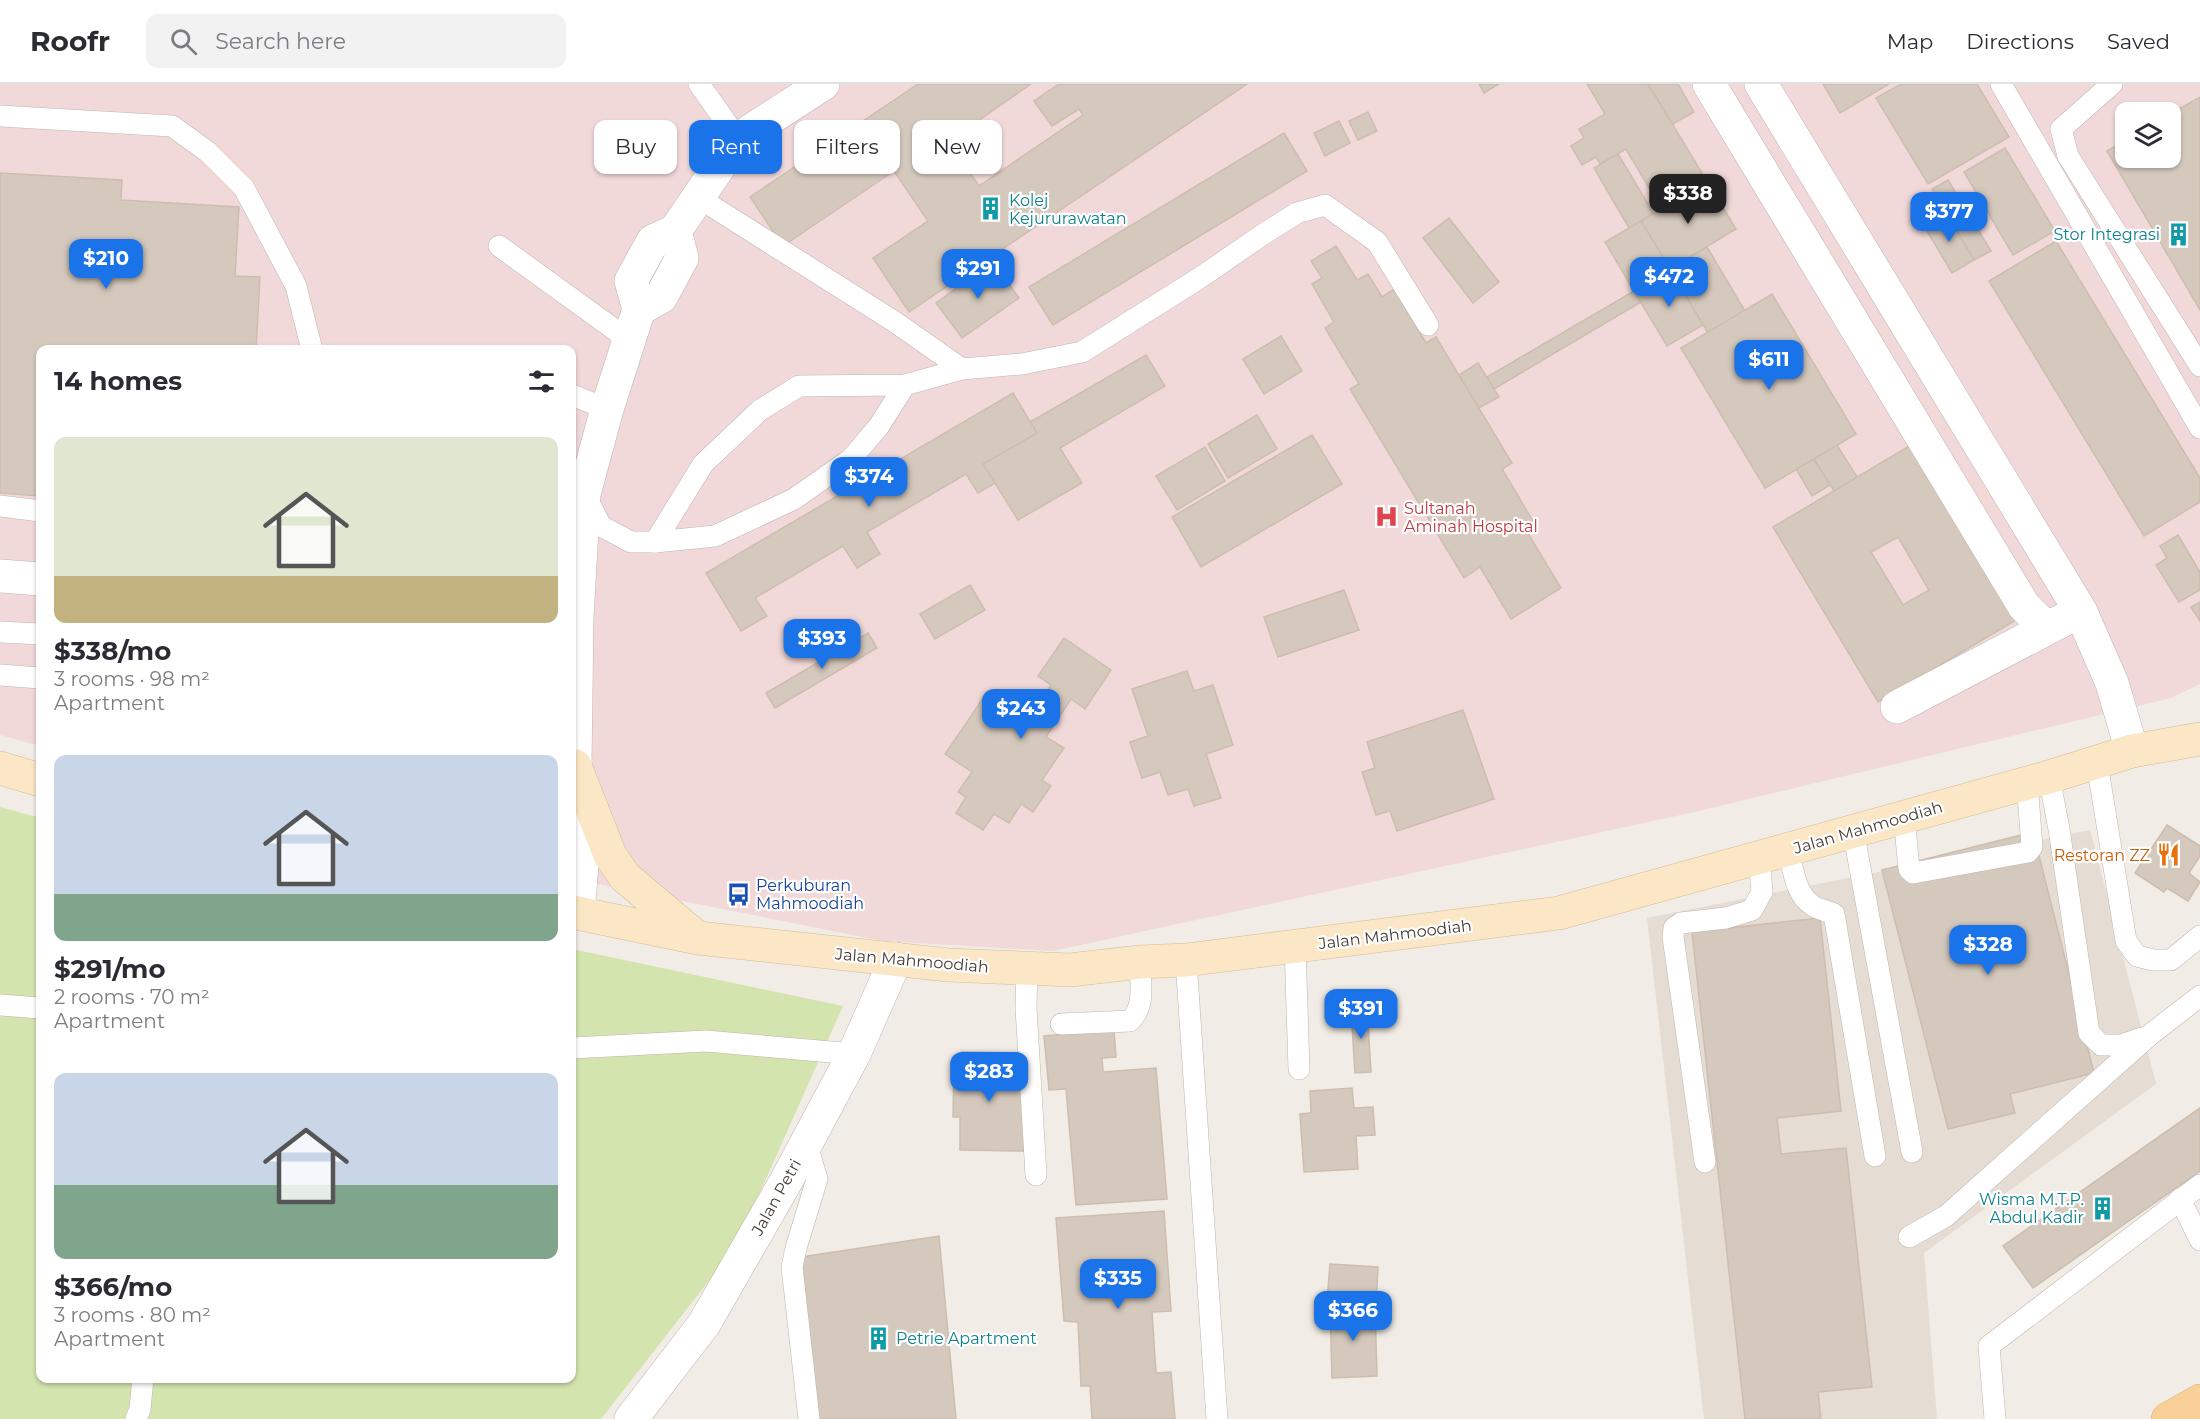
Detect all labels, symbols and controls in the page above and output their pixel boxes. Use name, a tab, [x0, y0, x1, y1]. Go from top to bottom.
search box	[146, 14, 566, 68]
text: Roofr	[30, 24, 110, 58]
icon: search	[167, 25, 200, 58]
text: Search here	[215, 28, 346, 55]
text: Map	[1887, 29, 1933, 54]
text: Directions	[1966, 29, 2074, 54]
text: Saved	[2107, 29, 2170, 54]
map controls	[2115, 102, 2181, 168]
button: layers	[2115, 102, 2181, 168]
chip: Buy	[594, 120, 677, 174]
chip: Rent	[689, 120, 782, 174]
chip: Filters	[794, 120, 900, 174]
chip: New	[912, 120, 1002, 174]
pin: $338	[1652, 174, 1724, 225]
text: $338	[1663, 181, 1713, 205]
place label: Kolej Kejururawatan	[1009, 191, 1127, 228]
pin: $377	[1913, 192, 1985, 243]
building icon: Kolej Kejururawatan	[978, 196, 1004, 222]
text: $377	[1924, 199, 1974, 223]
building icon: Stor Integrasi	[2165, 221, 2191, 247]
place label: Stor Integrasi	[2054, 225, 2160, 244]
pin: $210	[70, 239, 142, 290]
text: $210	[83, 246, 129, 270]
pin: $291	[942, 249, 1014, 300]
text: $291	[955, 256, 1001, 280]
pin: $472	[1633, 257, 1705, 308]
text: $472	[1644, 264, 1694, 288]
pin: $611	[1733, 340, 1805, 391]
text: $611	[1748, 347, 1790, 371]
text: 14 homes	[54, 365, 182, 397]
icon: filters	[525, 365, 558, 398]
pin: $374	[833, 457, 905, 508]
text: $374	[844, 464, 894, 488]
icon: home	[252, 476, 360, 584]
place label: Sultanah Aminah Hospital	[1404, 499, 1538, 536]
hospital icon: Sultanah Aminah Hospital	[1373, 504, 1399, 530]
pin: $393	[786, 619, 858, 670]
text: $393	[798, 626, 846, 650]
text: $338/mo	[54, 635, 171, 667]
text: 3 rooms · 98 m²	[54, 667, 210, 691]
pin: $243	[985, 689, 1057, 740]
text: Apartment	[54, 691, 165, 715]
text: $243	[996, 696, 1046, 720]
icon: home	[252, 794, 360, 902]
street label: Jalan Mahmoodiah	[1790, 797, 1945, 858]
restaurant icon: Restoran ZZ	[2155, 842, 2181, 868]
place label: Restoran ZZ	[2054, 846, 2150, 865]
place label: Perkuburan Mahmoodiah	[756, 876, 864, 913]
bus stop icon: Perkuburan Mahmoodiah	[725, 881, 751, 907]
street label: Jalan Mahmoodiah	[1316, 916, 1473, 953]
pin: $328	[1952, 925, 2024, 976]
text: $328	[1963, 932, 2013, 956]
street label: Jalan Mahmoodiah	[833, 944, 990, 977]
text: $291/mo	[54, 953, 166, 985]
text: 2 rooms · 70 m²	[54, 985, 210, 1009]
pin: $391	[1325, 989, 1397, 1040]
text: $391	[1338, 996, 1384, 1020]
text: Apartment	[54, 1009, 165, 1033]
pin: $283	[953, 1052, 1025, 1103]
text: $283	[964, 1059, 1014, 1083]
icon: home	[252, 1112, 360, 1220]
street label: Jalan Petri	[747, 1156, 805, 1240]
place label: Wisma M.T.P. Abdul Kadir	[1979, 1190, 2084, 1227]
building icon: Wisma M.T.P. Abdul Kadir	[2089, 1195, 2115, 1221]
pin: $335	[1082, 1259, 1154, 1310]
text: $335	[1094, 1266, 1142, 1290]
text: $366/mo	[54, 1271, 172, 1303]
pin: $366	[1317, 1291, 1389, 1342]
text: $366	[1328, 1298, 1378, 1322]
text: 3 rooms · 80 m²	[54, 1303, 211, 1327]
building icon: Petrie Apartment	[865, 1325, 891, 1351]
text: Apartment	[54, 1327, 165, 1351]
place label: Petrie Apartment	[896, 1329, 1037, 1348]

